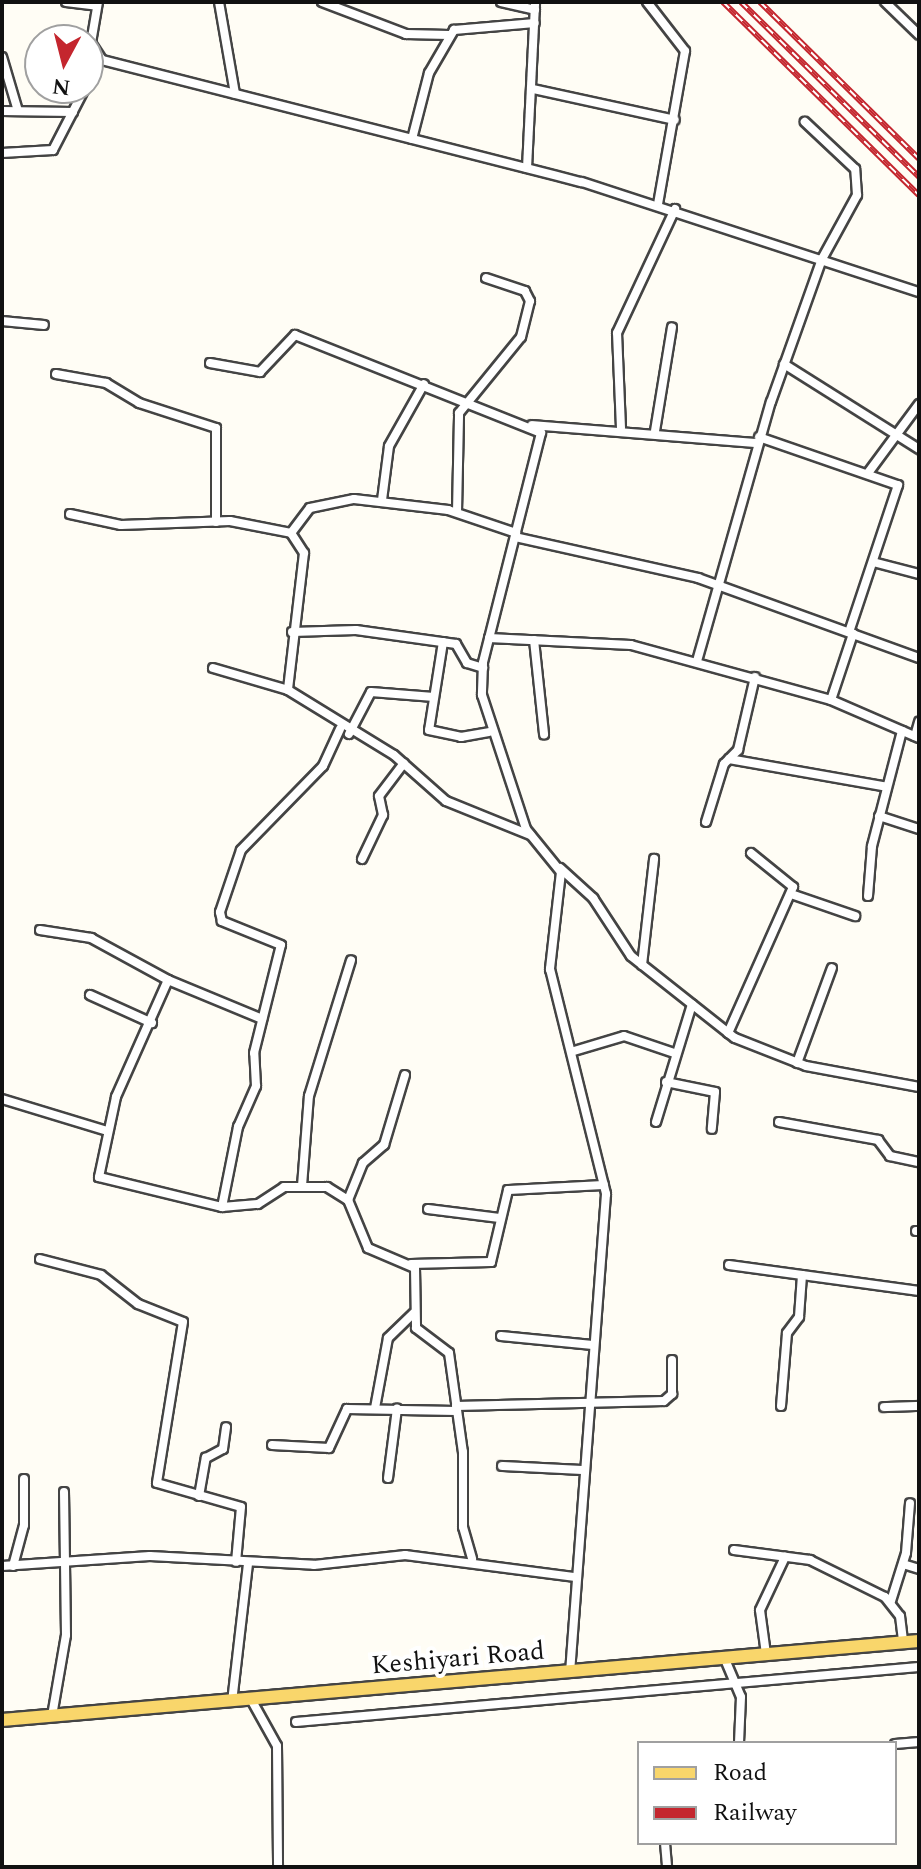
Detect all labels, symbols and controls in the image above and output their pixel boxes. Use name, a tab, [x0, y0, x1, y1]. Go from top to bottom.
north arrow	[24, 24, 104, 104]
text: N	[50, 69, 72, 104]
street label: Keshiyari Road	[370, 1636, 546, 1682]
legend	[637, 1741, 897, 1845]
text: Road	[713, 1755, 767, 1791]
text: Railway	[713, 1795, 797, 1831]

